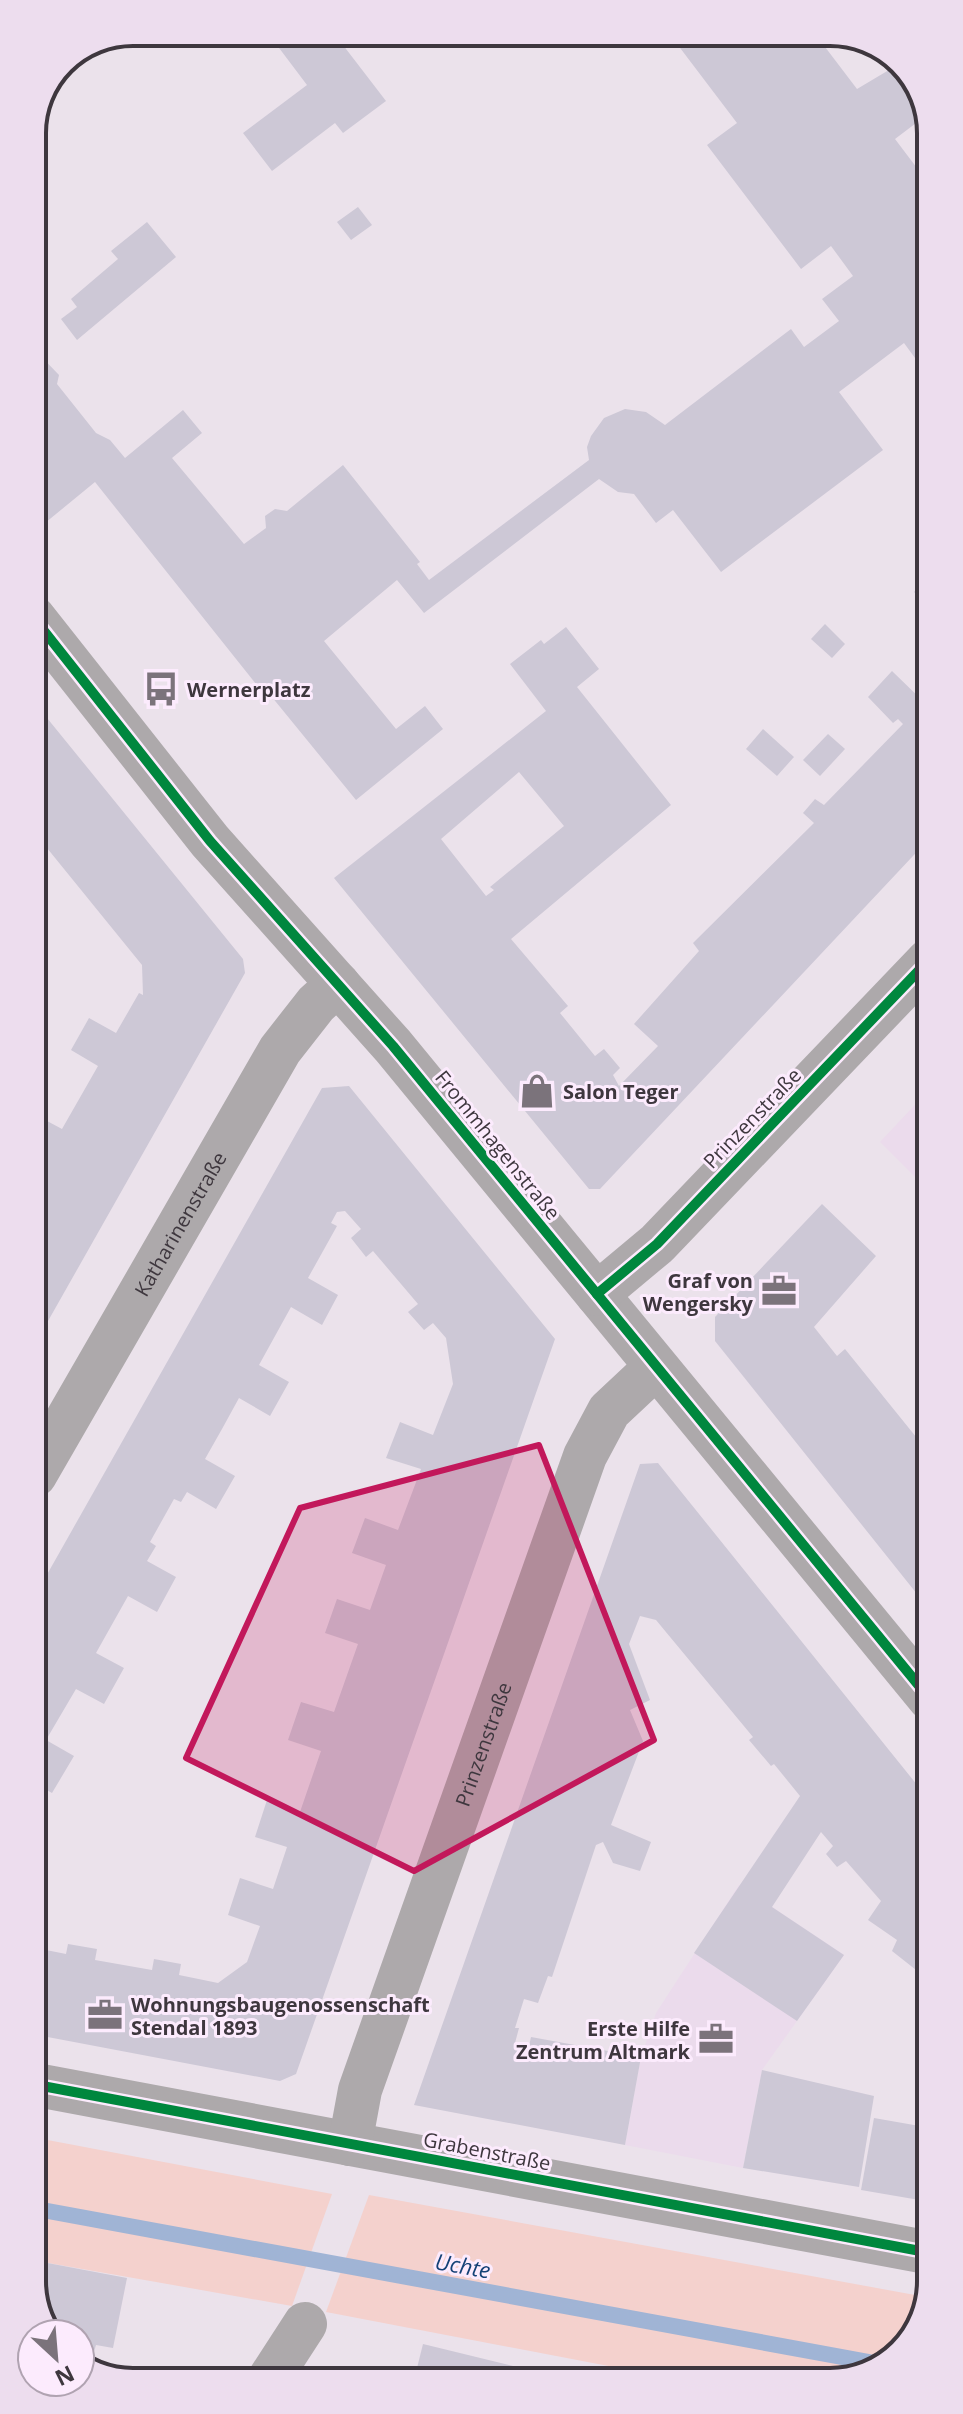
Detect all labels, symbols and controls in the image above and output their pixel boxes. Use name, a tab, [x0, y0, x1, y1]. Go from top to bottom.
bus stop icon: Wernerplatz	[142, 670, 180, 708]
place label: Wernerplatz	[187, 676, 311, 703]
street label: Prinzenstraße	[697, 1062, 807, 1174]
street label: Frommhagenstraße	[429, 1065, 567, 1225]
shop icon: Salon Teger	[518, 1072, 556, 1110]
place label: Salon Teger	[563, 1078, 679, 1105]
street label: Katharinenstraße	[128, 1147, 232, 1301]
place label: Graf von Wengersky	[643, 1267, 754, 1317]
office icon: Graf von Wengersky	[760, 1272, 798, 1310]
street label: Prinzenstraße	[448, 1678, 517, 1810]
place label: Wohnungsbaugenossenschaft Stendal 1893	[131, 1991, 430, 2041]
office icon: Wohnungsbaugenossenschaft Stendal 1893	[86, 1996, 124, 2034]
place label: Erste Hilfe Zentrum Altmark	[516, 2015, 691, 2065]
office icon: Erste Hilfe Zentrum Altmark	[697, 2020, 735, 2058]
street label: Grabenstraße	[421, 2125, 553, 2177]
water label: Uchte	[433, 2245, 493, 2285]
north arrow	[16, 2318, 96, 2398]
text: N	[51, 2359, 80, 2394]

